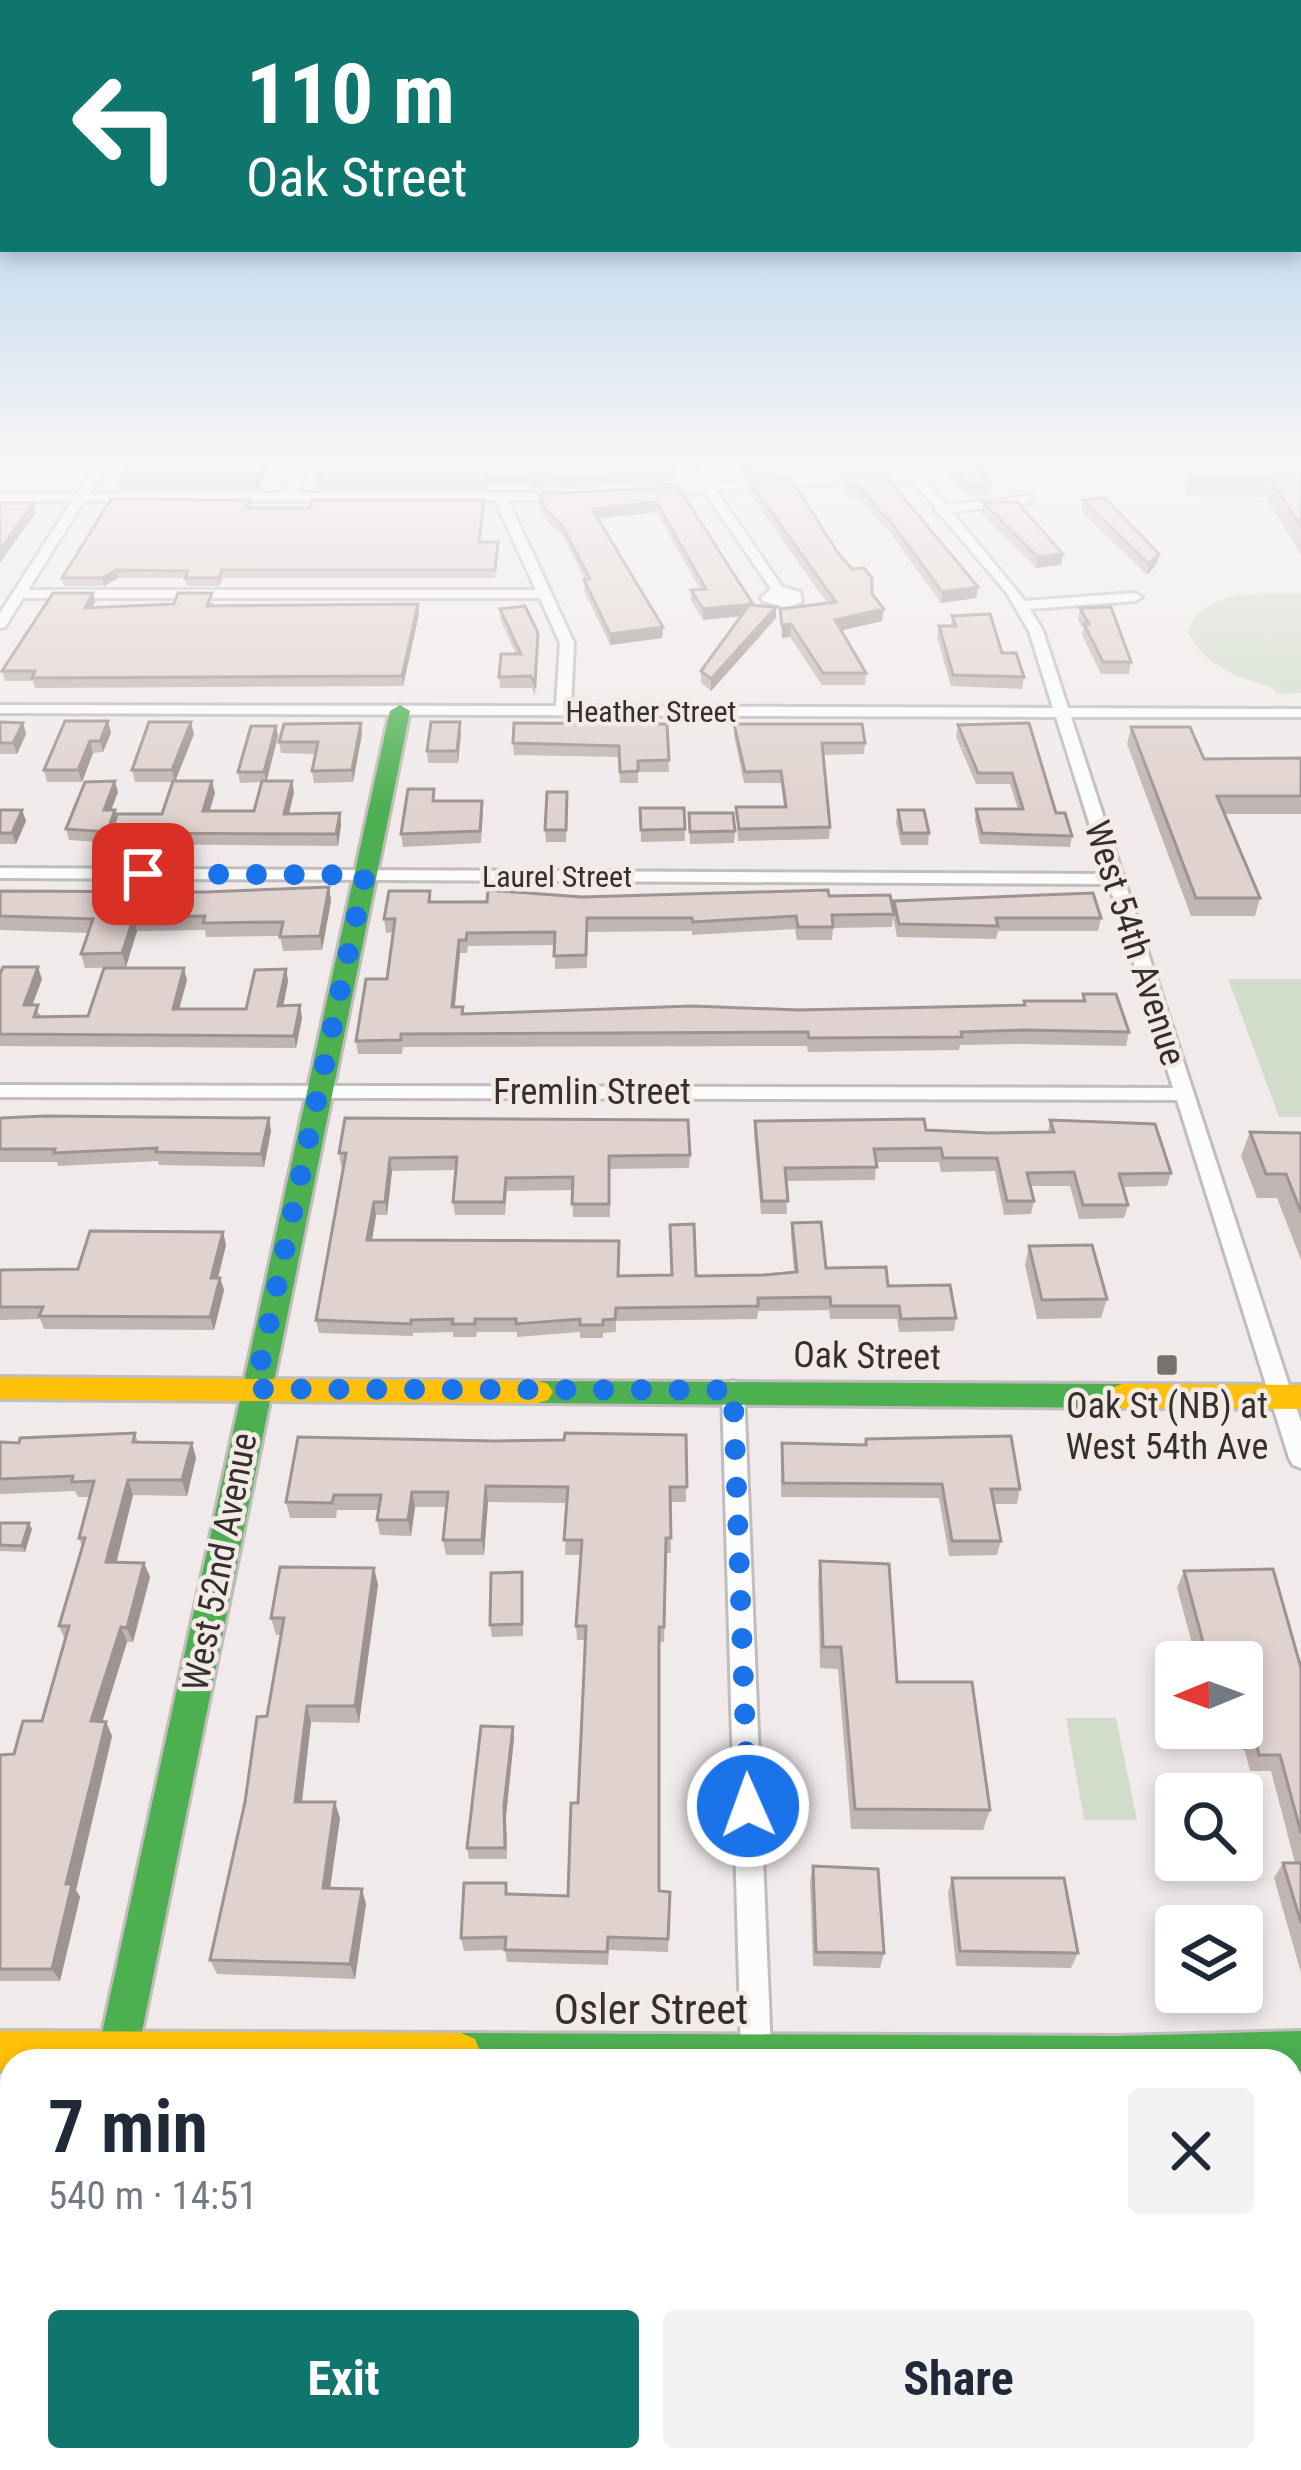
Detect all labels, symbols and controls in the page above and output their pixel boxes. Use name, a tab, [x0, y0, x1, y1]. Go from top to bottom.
text: 110 m	[246, 45, 455, 144]
icon: left	[48, 48, 204, 204]
text: Oak Street	[246, 146, 468, 209]
street label: Heather Street	[566, 694, 736, 729]
street label: West 54th Avenue	[1076, 815, 1194, 1071]
pin	[92, 823, 194, 925]
icon: arrive	[110, 841, 176, 907]
street label: Laurel Street	[482, 859, 632, 894]
street label: Fremlin Street	[493, 1071, 691, 1113]
street label: Oak Street	[793, 1334, 941, 1378]
marker: Oak St (NB) at West 54th Ave	[1154, 1352, 1180, 1378]
place label: Oak St (NB) at West 54th Ave	[1066, 1385, 1268, 1468]
street label: West 52nd Avenue	[174, 1429, 266, 1695]
north arrow	[1155, 1641, 1263, 1749]
map controls	[1155, 1641, 1263, 2013]
position arrow	[685, 1743, 811, 1869]
button: search	[1155, 1773, 1263, 1881]
button: layers	[1155, 1905, 1263, 2013]
street label: Osler Street	[554, 1985, 748, 2034]
text: 7 min	[48, 2085, 208, 2170]
button: close	[1128, 2088, 1254, 2214]
text: 540 m · 14:51	[48, 2173, 258, 2219]
button: Exit	[48, 2310, 639, 2448]
button: Share	[663, 2310, 1254, 2448]

